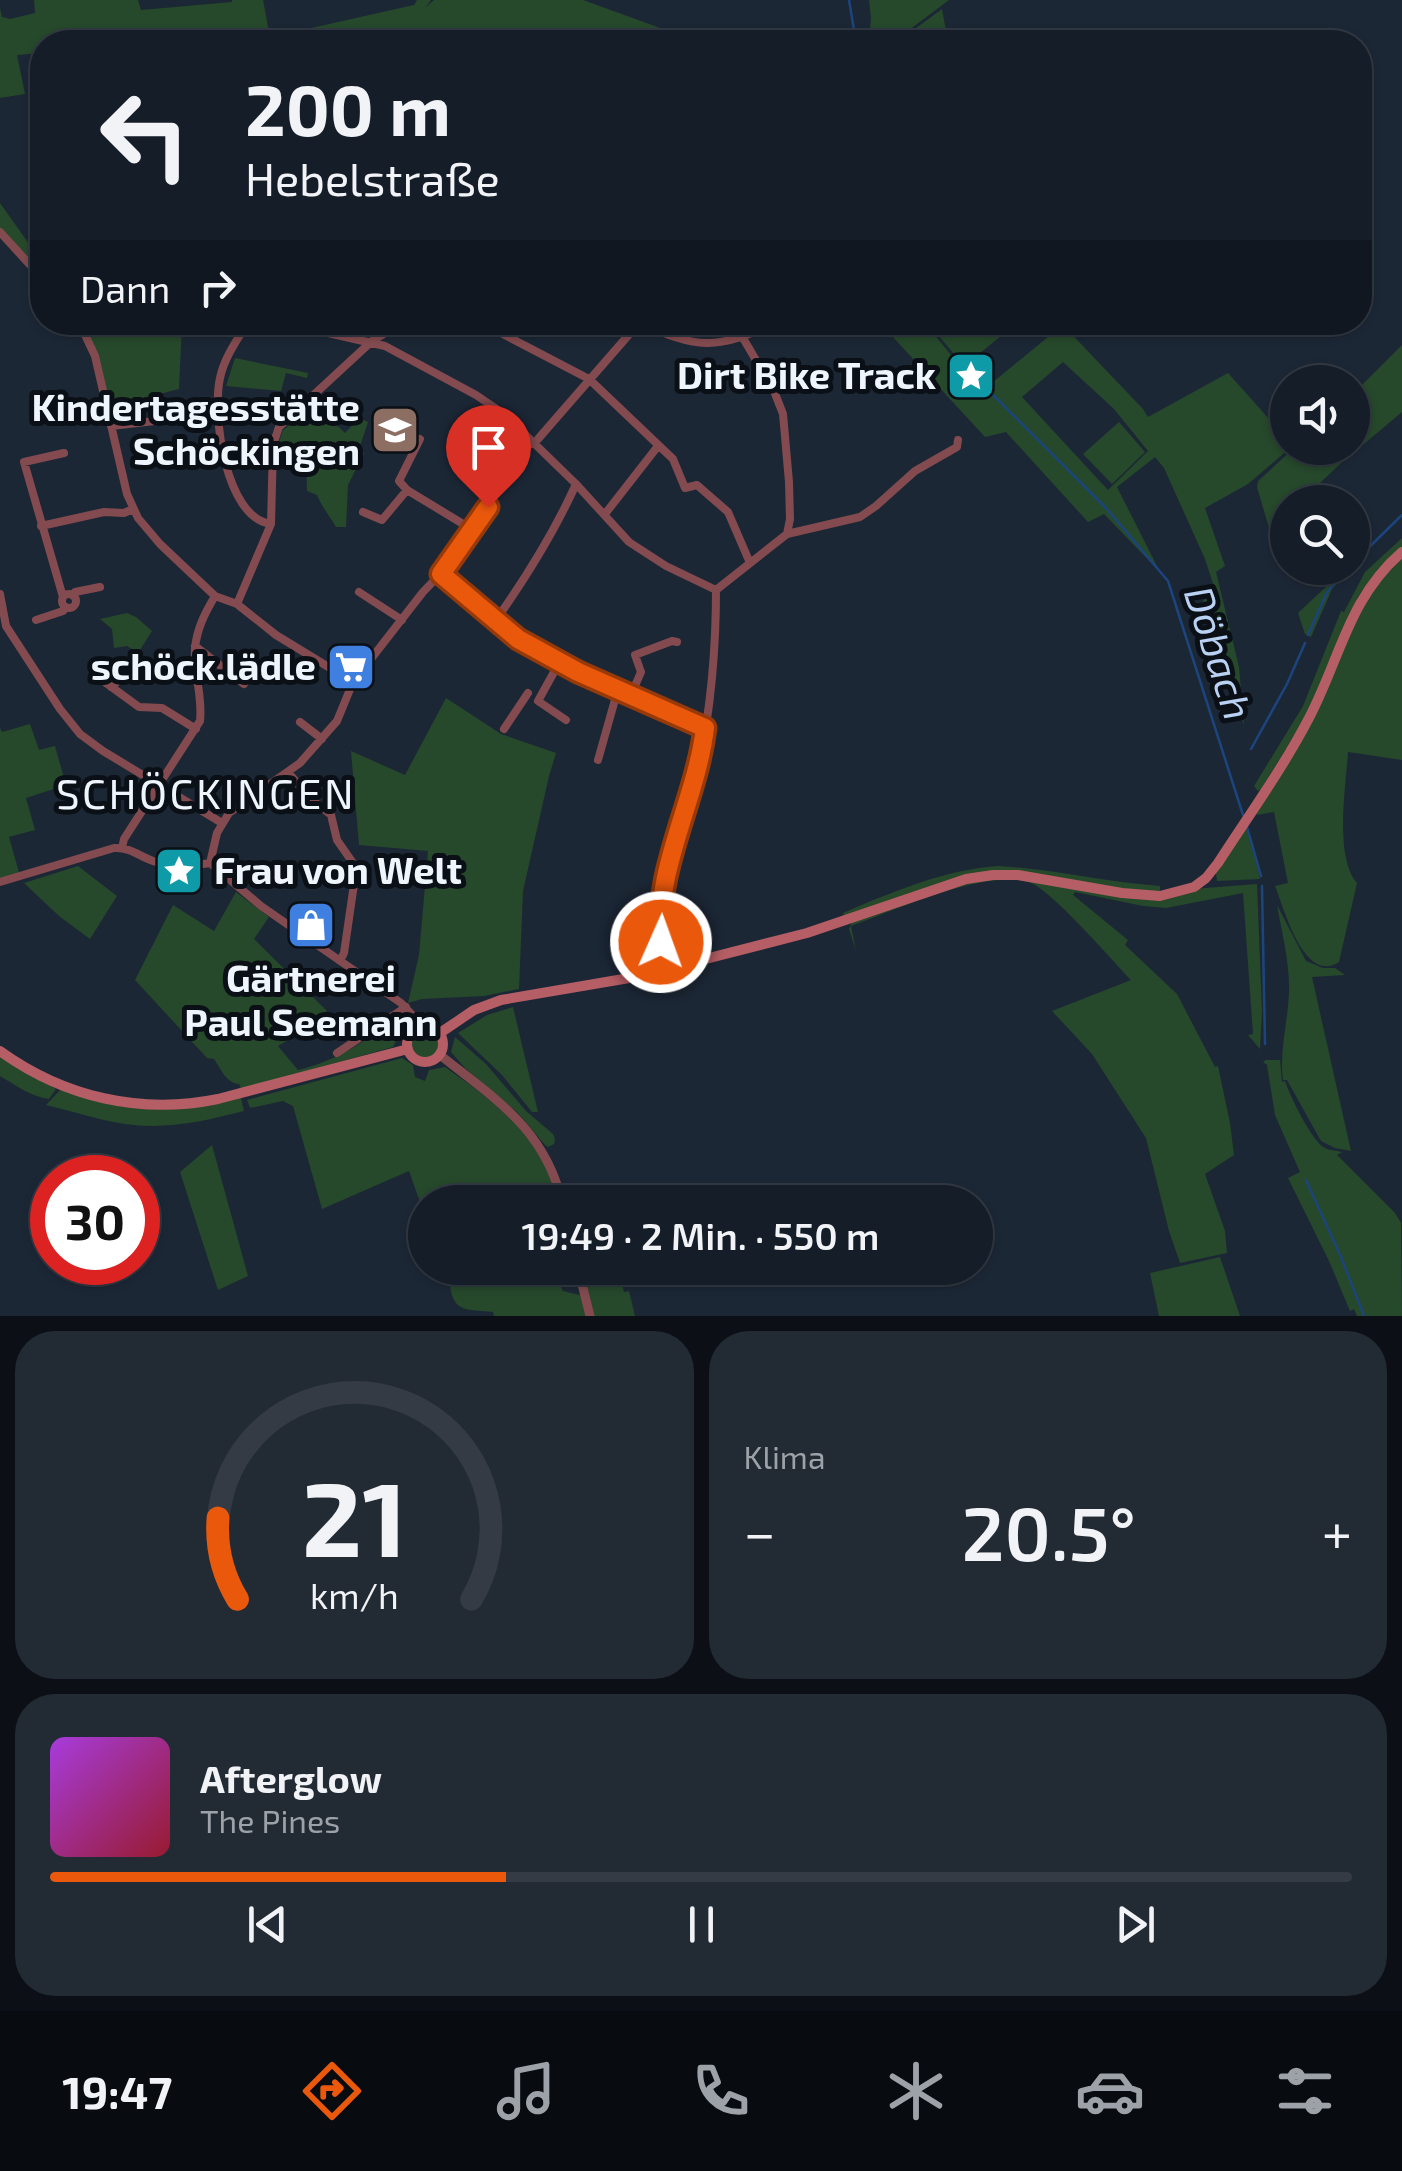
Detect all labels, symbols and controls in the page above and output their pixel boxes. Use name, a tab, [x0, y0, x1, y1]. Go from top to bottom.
text: 200 m	[245, 66, 451, 150]
icon: left	[80, 70, 210, 200]
text: Hebelstraße	[245, 151, 500, 205]
icon: right	[190, 260, 245, 315]
text: Dann	[80, 265, 170, 311]
place icon: Dirt Bike Track	[945, 350, 997, 402]
place label: Dirt Bike Track	[677, 351, 937, 397]
map controls	[1270, 365, 1370, 585]
button: sound	[1270, 365, 1370, 465]
place label: Kindertagesstätte Schöckingen	[32, 383, 360, 473]
school or university icon: Kindertagesstätte Schöckingen	[369, 404, 421, 456]
pin	[446, 405, 531, 508]
icon: arrive	[461, 420, 516, 475]
button: search	[1270, 485, 1370, 585]
water label: Döbach	[1176, 580, 1264, 725]
supermarket icon: schöck.lädle	[325, 641, 377, 693]
place label: schöck.lädle	[91, 642, 316, 688]
district label: SCHÖCKINGEN	[56, 767, 356, 817]
place icon: Frau von Welt	[153, 845, 205, 897]
place label: Frau von Welt	[214, 846, 462, 892]
position arrow	[609, 890, 713, 994]
shop icon: Gärtnerei Paul Seemann	[285, 899, 337, 951]
place label: Gärtnerei Paul Seemann	[184, 954, 438, 1044]
speed limit sign: 30	[30, 1155, 160, 1285]
text: 19:49 · 2 Min. · 550 m	[522, 1212, 879, 1258]
text: Klima	[744, 1437, 825, 1475]
text: 21	[302, 1453, 407, 1578]
text: 20.5°	[961, 1486, 1136, 1576]
text: −	[744, 1498, 776, 1564]
text: +	[1322, 1498, 1352, 1564]
text: km/h	[310, 1573, 399, 1616]
text: Afterglow	[200, 1755, 382, 1801]
text: The Pines	[200, 1801, 340, 1839]
icon: previous	[240, 1897, 295, 1952]
icon: pause	[674, 1897, 729, 1952]
icon: next	[1108, 1897, 1163, 1952]
icon: directions	[297, 2056, 367, 2126]
icon: music	[491, 2056, 561, 2126]
icon: phone	[686, 2056, 756, 2126]
icon: climate	[881, 2056, 951, 2126]
icon: car	[1075, 2056, 1145, 2126]
icon: filters	[1270, 2056, 1340, 2126]
text: 19:47	[62, 2064, 172, 2118]

